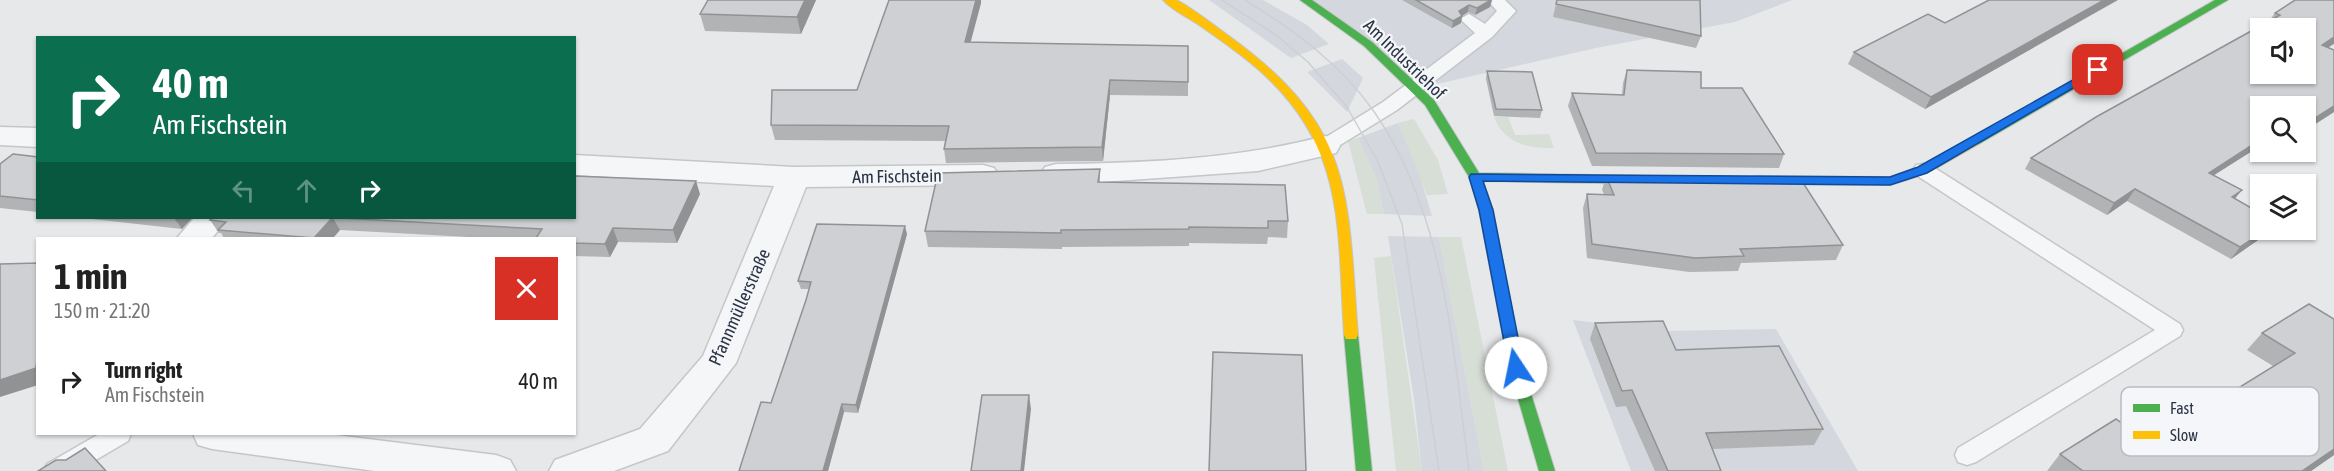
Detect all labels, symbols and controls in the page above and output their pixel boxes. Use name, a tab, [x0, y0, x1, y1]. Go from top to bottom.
street label: Am Industriehof	[1360, 15, 1450, 103]
map controls	[2250, 18, 2316, 240]
button: sound	[2250, 18, 2316, 84]
pin	[2072, 44, 2123, 95]
icon: arrive	[2081, 53, 2114, 86]
text: 40 m	[153, 59, 228, 107]
icon: right	[54, 60, 132, 138]
button: search	[2250, 96, 2316, 162]
text: Am Fischstein	[153, 109, 288, 140]
street label: Am Fischstein	[852, 165, 942, 187]
icon: left	[227, 174, 260, 207]
icon: ahead	[290, 174, 323, 207]
icon: right	[353, 174, 386, 207]
button: layers	[2250, 174, 2316, 240]
street label: Pfannmüllerstraße	[704, 245, 774, 369]
text: 1 min	[54, 255, 128, 297]
button: close	[495, 257, 558, 320]
text: 150 m · 21:20	[54, 299, 150, 322]
position arrow	[1484, 336, 1548, 400]
text: Turn right	[105, 357, 182, 383]
icon: right	[54, 365, 87, 398]
text: 40 m	[518, 368, 558, 394]
text: Am Fischstein	[105, 383, 205, 406]
legend	[2121, 387, 2319, 456]
text: Fast	[2170, 399, 2194, 417]
text: Slow	[2170, 426, 2198, 444]

